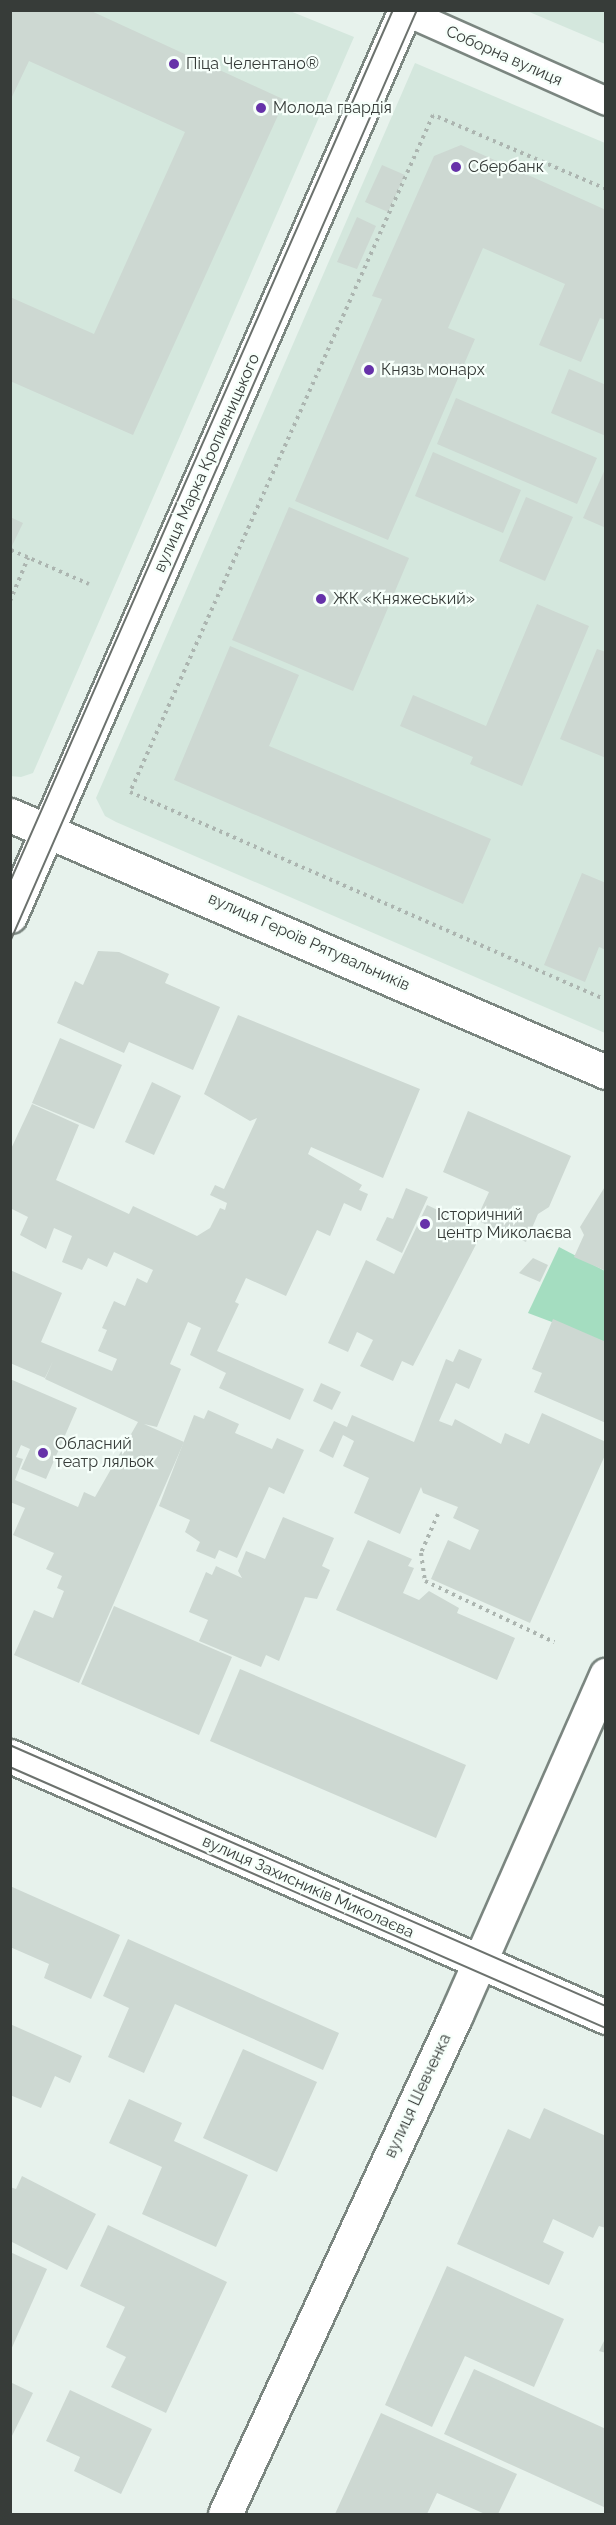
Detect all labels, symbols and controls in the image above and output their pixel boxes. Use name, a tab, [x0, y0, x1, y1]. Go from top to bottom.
street label: Соборна вулиця	[443, 22, 565, 90]
place label: Піца Челентано®	[186, 54, 319, 74]
marker: Піца Челентано®	[167, 57, 181, 71]
place label: Молода гвардія	[273, 98, 392, 118]
marker: Молода гвардія	[254, 101, 268, 115]
place label: Сбербанк	[468, 157, 544, 177]
marker: Сбербанк	[449, 160, 463, 174]
street label: вулиця Марка Кропивницького	[150, 351, 264, 575]
place label: Князь монарх	[381, 360, 485, 380]
marker: Князь монарх	[362, 363, 376, 377]
place label: ЖК «Княжеський»	[333, 589, 475, 609]
marker: ЖК «Княжеський»	[314, 592, 328, 606]
street label: вулиця Героїв Рятувальників	[205, 889, 413, 995]
place label: Історичний центр Миколаєва	[437, 1205, 572, 1243]
marker: Історичний центр Миколаєва	[418, 1217, 432, 1231]
place label: Обласний театр ляльок	[55, 1434, 154, 1472]
marker: Обласний театр ляльок	[36, 1446, 50, 1460]
street label: вулиця Захисників Миколаєва	[199, 1832, 417, 1942]
street label: вулиця Шевченка	[381, 2031, 455, 2161]

